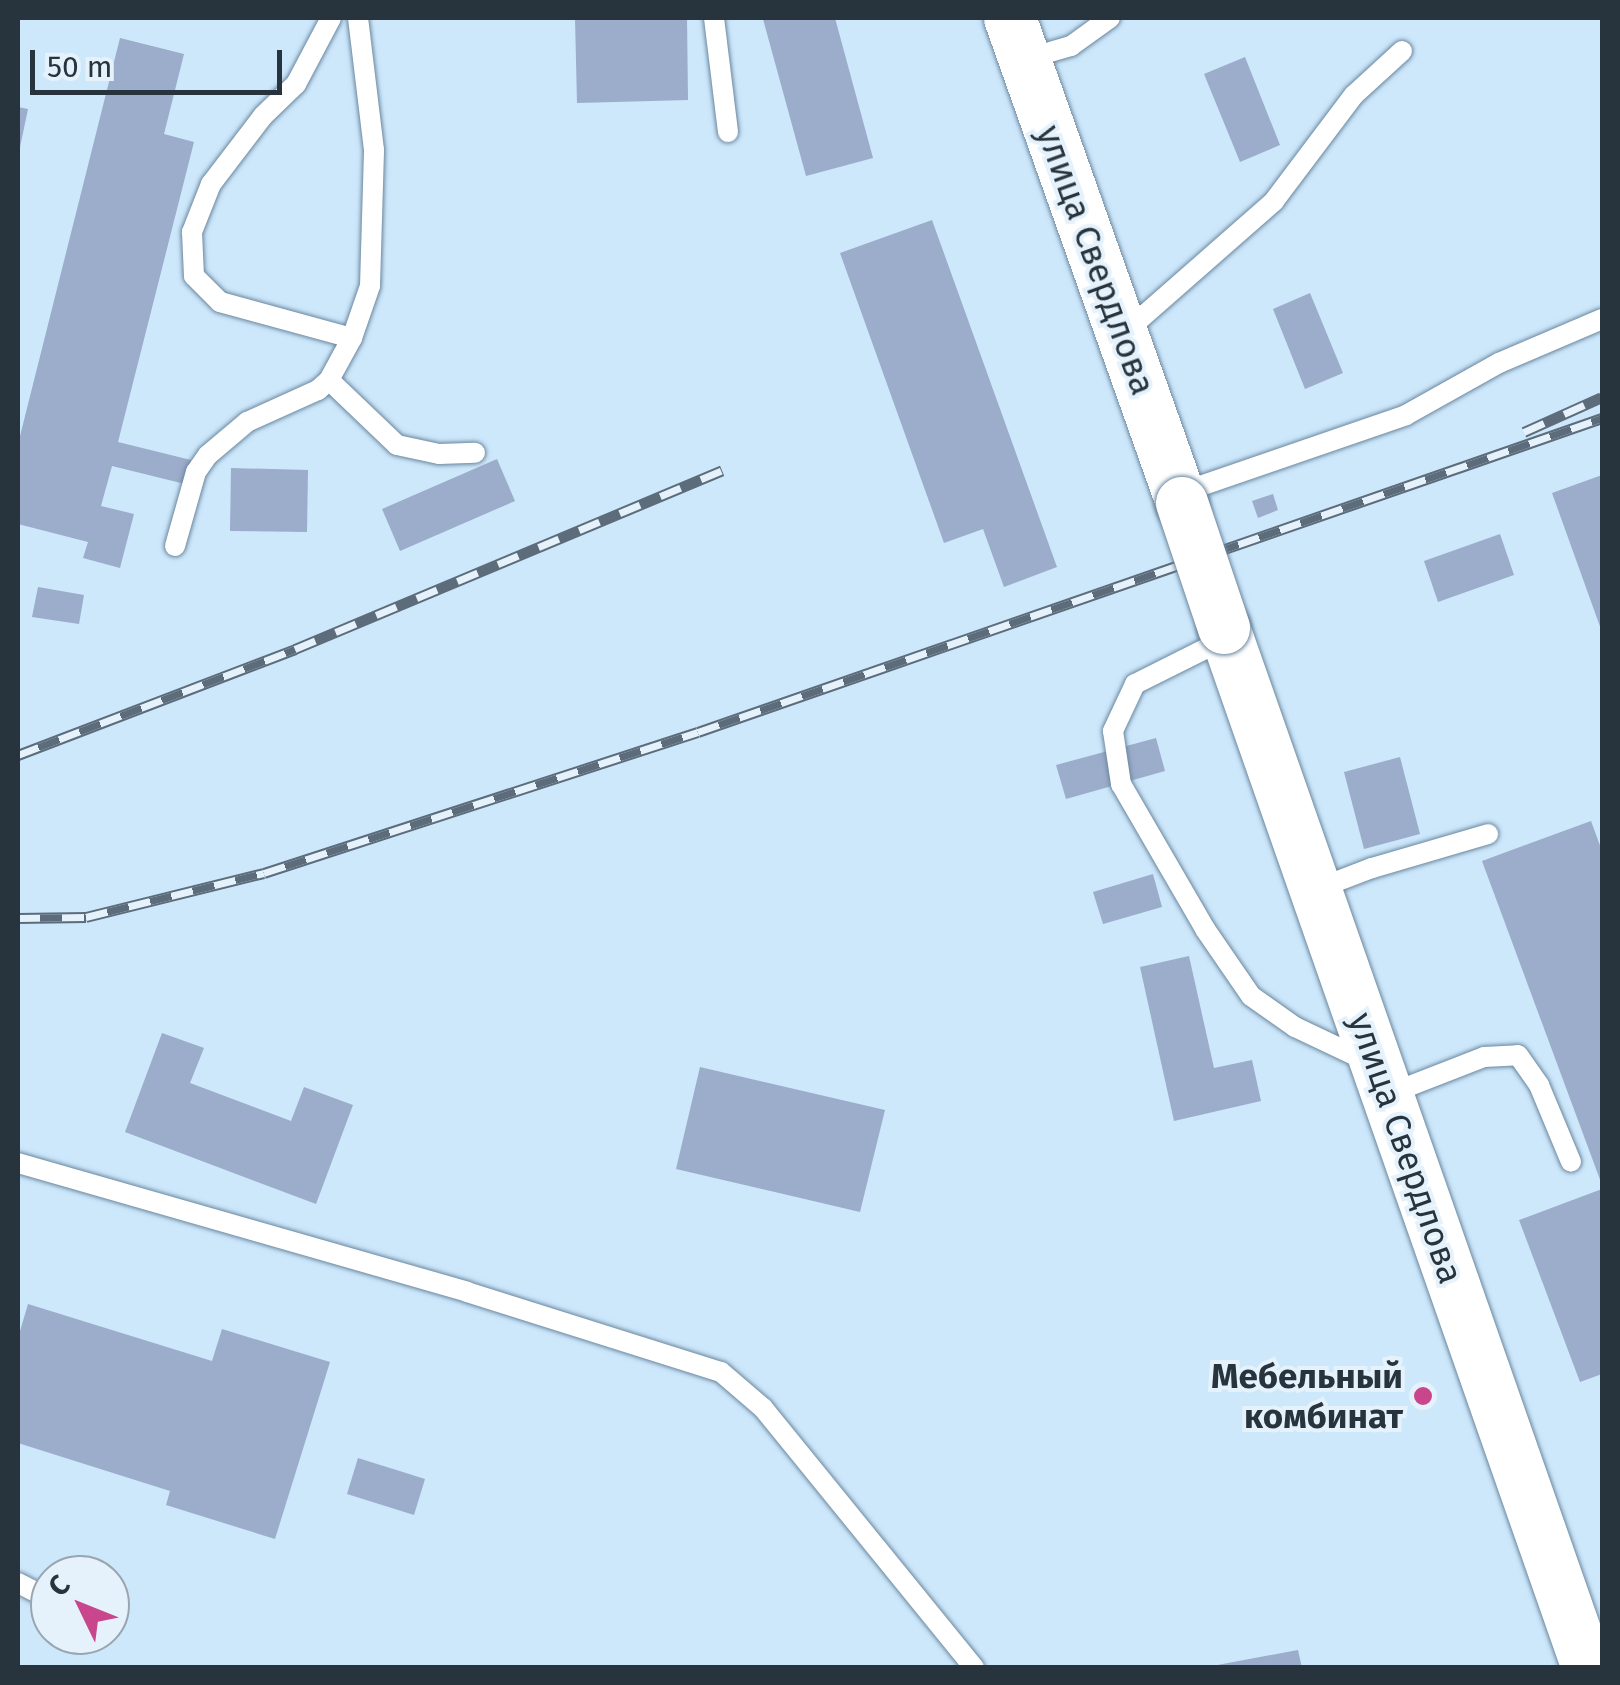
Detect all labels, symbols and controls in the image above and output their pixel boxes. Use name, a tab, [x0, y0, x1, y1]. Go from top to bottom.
scale bar	[35, 30, 288, 92]
text: 50 m	[47, 49, 112, 85]
street label: улица Свердлова	[1028, 120, 1164, 400]
street label: улица Свердлова	[1340, 1007, 1472, 1289]
place label: Мебельный комбинат	[1211, 1355, 1403, 1437]
marker: Мебельный комбинат	[1412, 1385, 1434, 1407]
north arrow	[30, 1555, 130, 1655]
text: С	[42, 1568, 77, 1603]

